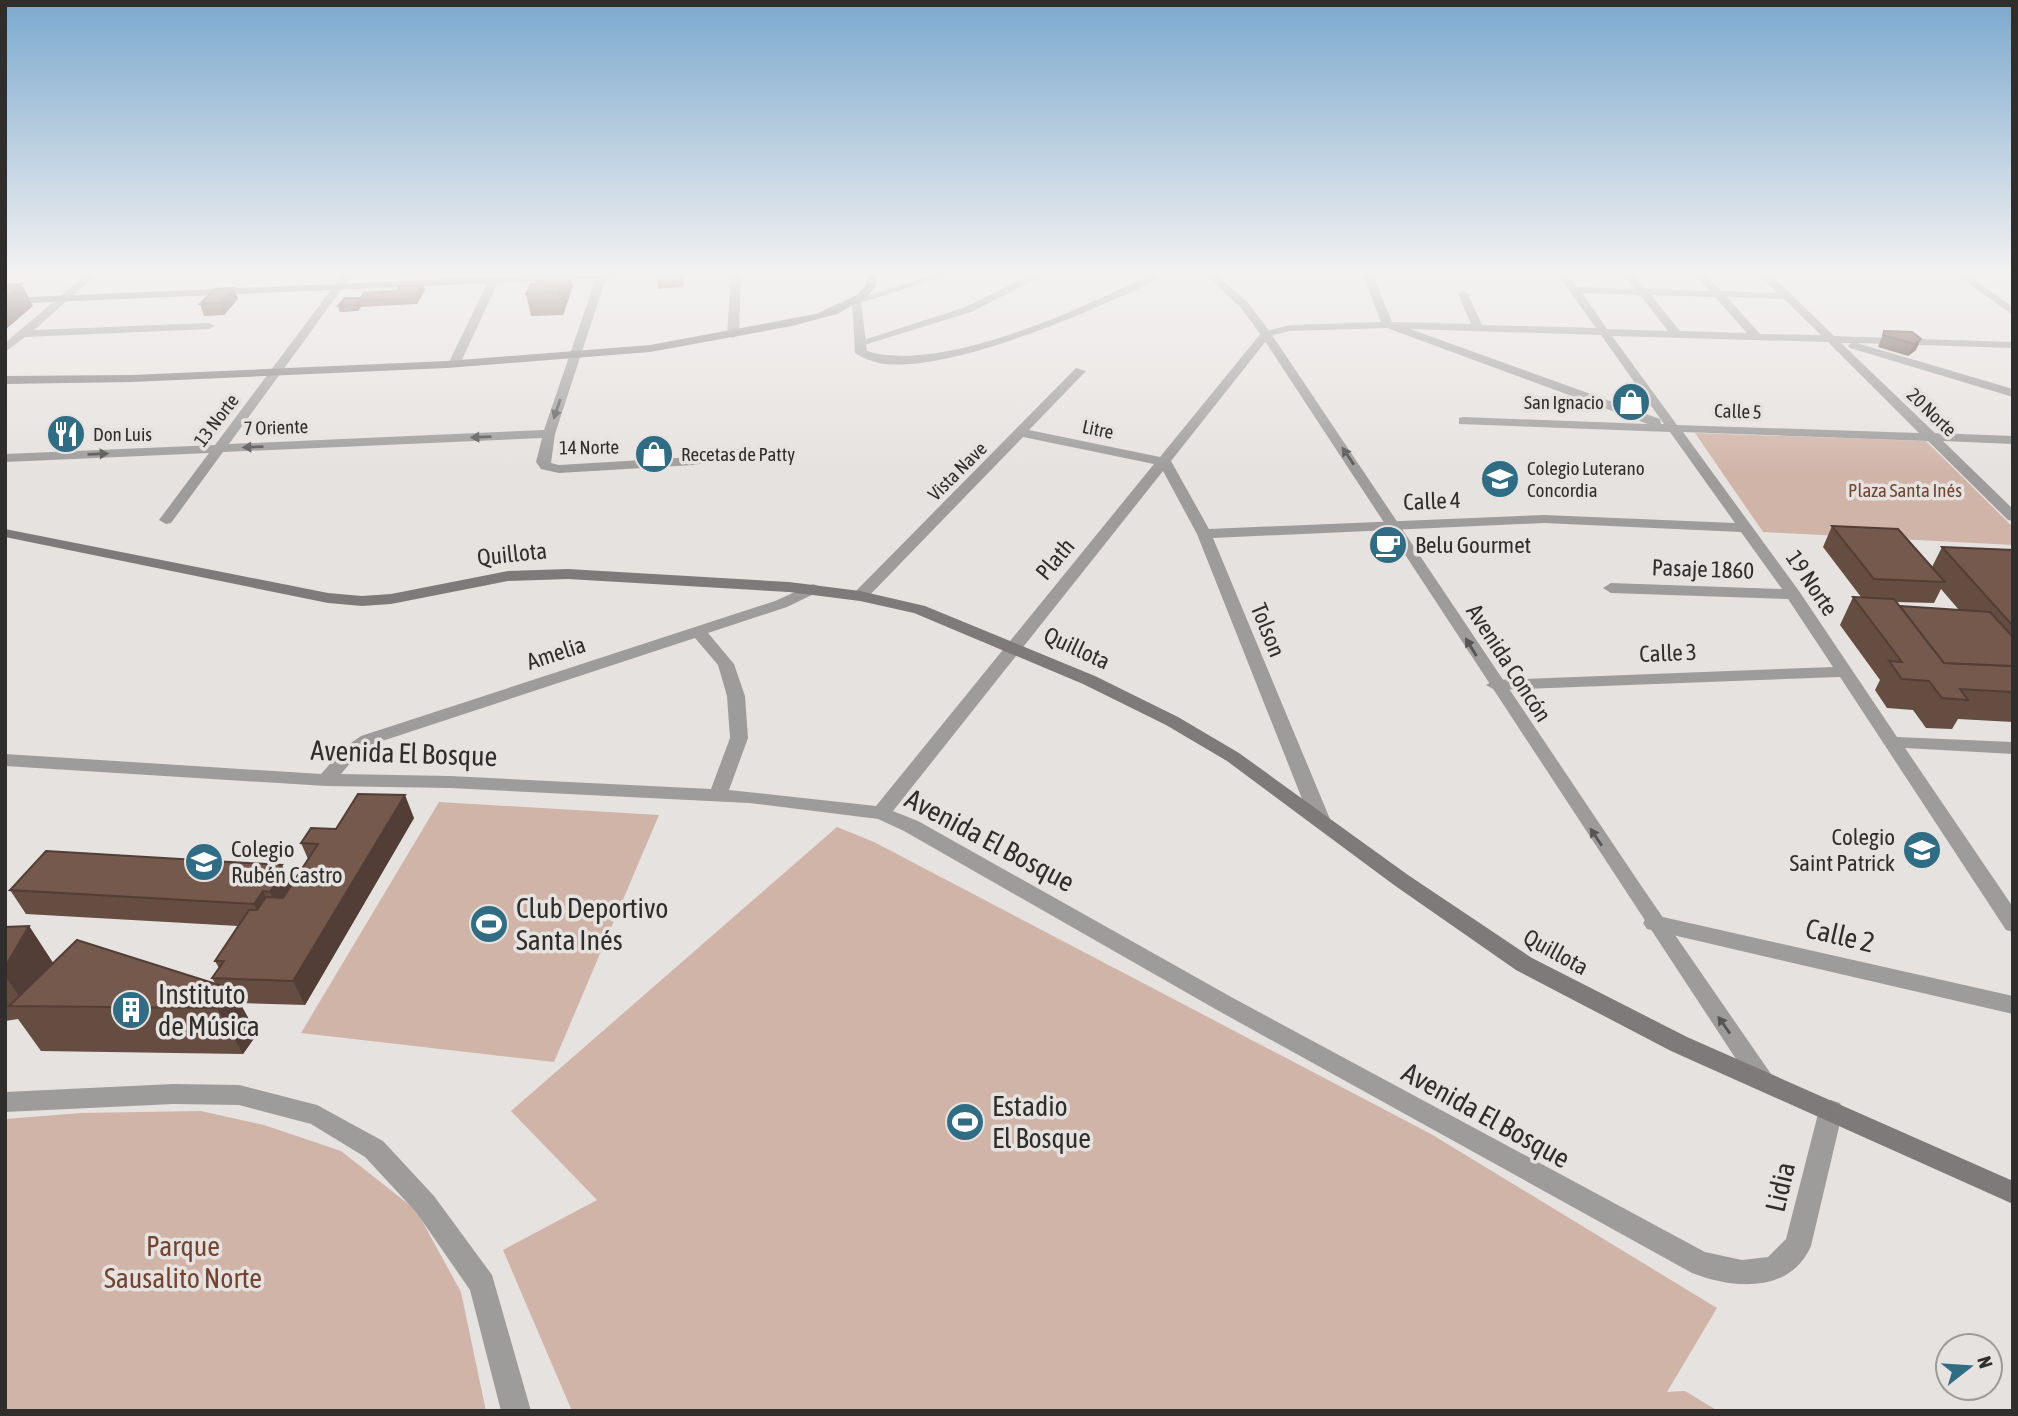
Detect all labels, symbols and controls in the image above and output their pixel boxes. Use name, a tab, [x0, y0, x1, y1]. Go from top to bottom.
shop icon: San Ignacio	[1610, 381, 1652, 423]
street label: 20 Norte	[1903, 383, 1961, 441]
street label: 13 Norte	[189, 389, 243, 451]
place label: San Ignacio	[1524, 391, 1604, 413]
one-way arrow	[551, 399, 562, 420]
street label: Calle 5	[1714, 399, 1762, 423]
restaurant icon: Don Luis	[45, 413, 87, 455]
street label: 7 Oriente	[243, 415, 309, 439]
street label: Litre	[1080, 415, 1116, 443]
place label: Don Luis	[93, 423, 152, 445]
one-way arrow	[469, 432, 491, 443]
shop icon: Recetas de Patty	[633, 433, 675, 475]
street label: 14 Norte	[559, 435, 619, 459]
street label: Vista Nave	[923, 437, 991, 505]
one-way arrow	[242, 442, 264, 453]
place label: Recetas de Patty	[681, 443, 795, 465]
one-way arrow	[1341, 446, 1354, 466]
one-way arrow	[87, 449, 109, 460]
place label: Colegio Luterano Concordia	[1527, 457, 1645, 501]
school or university icon: Colegio Luterano Concordia	[1479, 458, 1521, 500]
park label: Plaza Santa Inés	[1848, 479, 1962, 501]
street label: Calle 4	[1403, 487, 1461, 515]
cafe icon: Belu Gourmet	[1367, 524, 1409, 566]
place label: Belu Gourmet	[1415, 532, 1531, 558]
street label: Plath	[1030, 533, 1080, 585]
street label: Quillota	[476, 537, 548, 571]
street label: 19 Norte	[1781, 546, 1843, 620]
street label: Pasaje 1860	[1651, 554, 1755, 584]
street label: Tolson	[1246, 599, 1290, 661]
street label: Avenida Concón	[1461, 599, 1557, 727]
street label: Quillota	[1040, 621, 1114, 675]
street label: Amelia	[523, 631, 589, 675]
one-way arrow	[1465, 637, 1478, 656]
street label: Calle 3	[1639, 639, 1697, 667]
street label: Avenida El Bosque	[310, 734, 498, 772]
street label: Avenida El Bosque	[900, 782, 1080, 898]
place label: Colegio Saint Patrick	[1790, 824, 1895, 876]
one-way arrow	[1589, 828, 1603, 846]
school or university icon: Colegio Saint Patrick	[1901, 829, 1943, 871]
place label: Colegio Rubén Castro	[231, 836, 343, 888]
school or university icon: Colegio Rubén Castro	[183, 841, 225, 883]
place label: Club Deportivo Santa Inés	[516, 892, 668, 956]
sports icon: Club Deportivo Santa Inés	[468, 903, 510, 945]
street label: Calle 2	[1802, 912, 1878, 958]
street label: Quillota	[1519, 924, 1593, 980]
place label: Instituto de Música	[158, 978, 260, 1042]
building icon: Instituto de Música	[110, 989, 152, 1031]
one-way arrow	[1717, 1016, 1731, 1034]
street label: Avenida El Bosque	[1397, 1056, 1575, 1174]
place label: Estadio El Bosque	[992, 1090, 1091, 1154]
sports icon: Estadio El Bosque	[944, 1101, 986, 1143]
street label: Lidia	[1759, 1159, 1801, 1215]
park label: Parque Sausalito Norte	[104, 1230, 262, 1294]
north arrow	[1934, 1332, 2004, 1402]
text: N	[1973, 1353, 1997, 1371]

